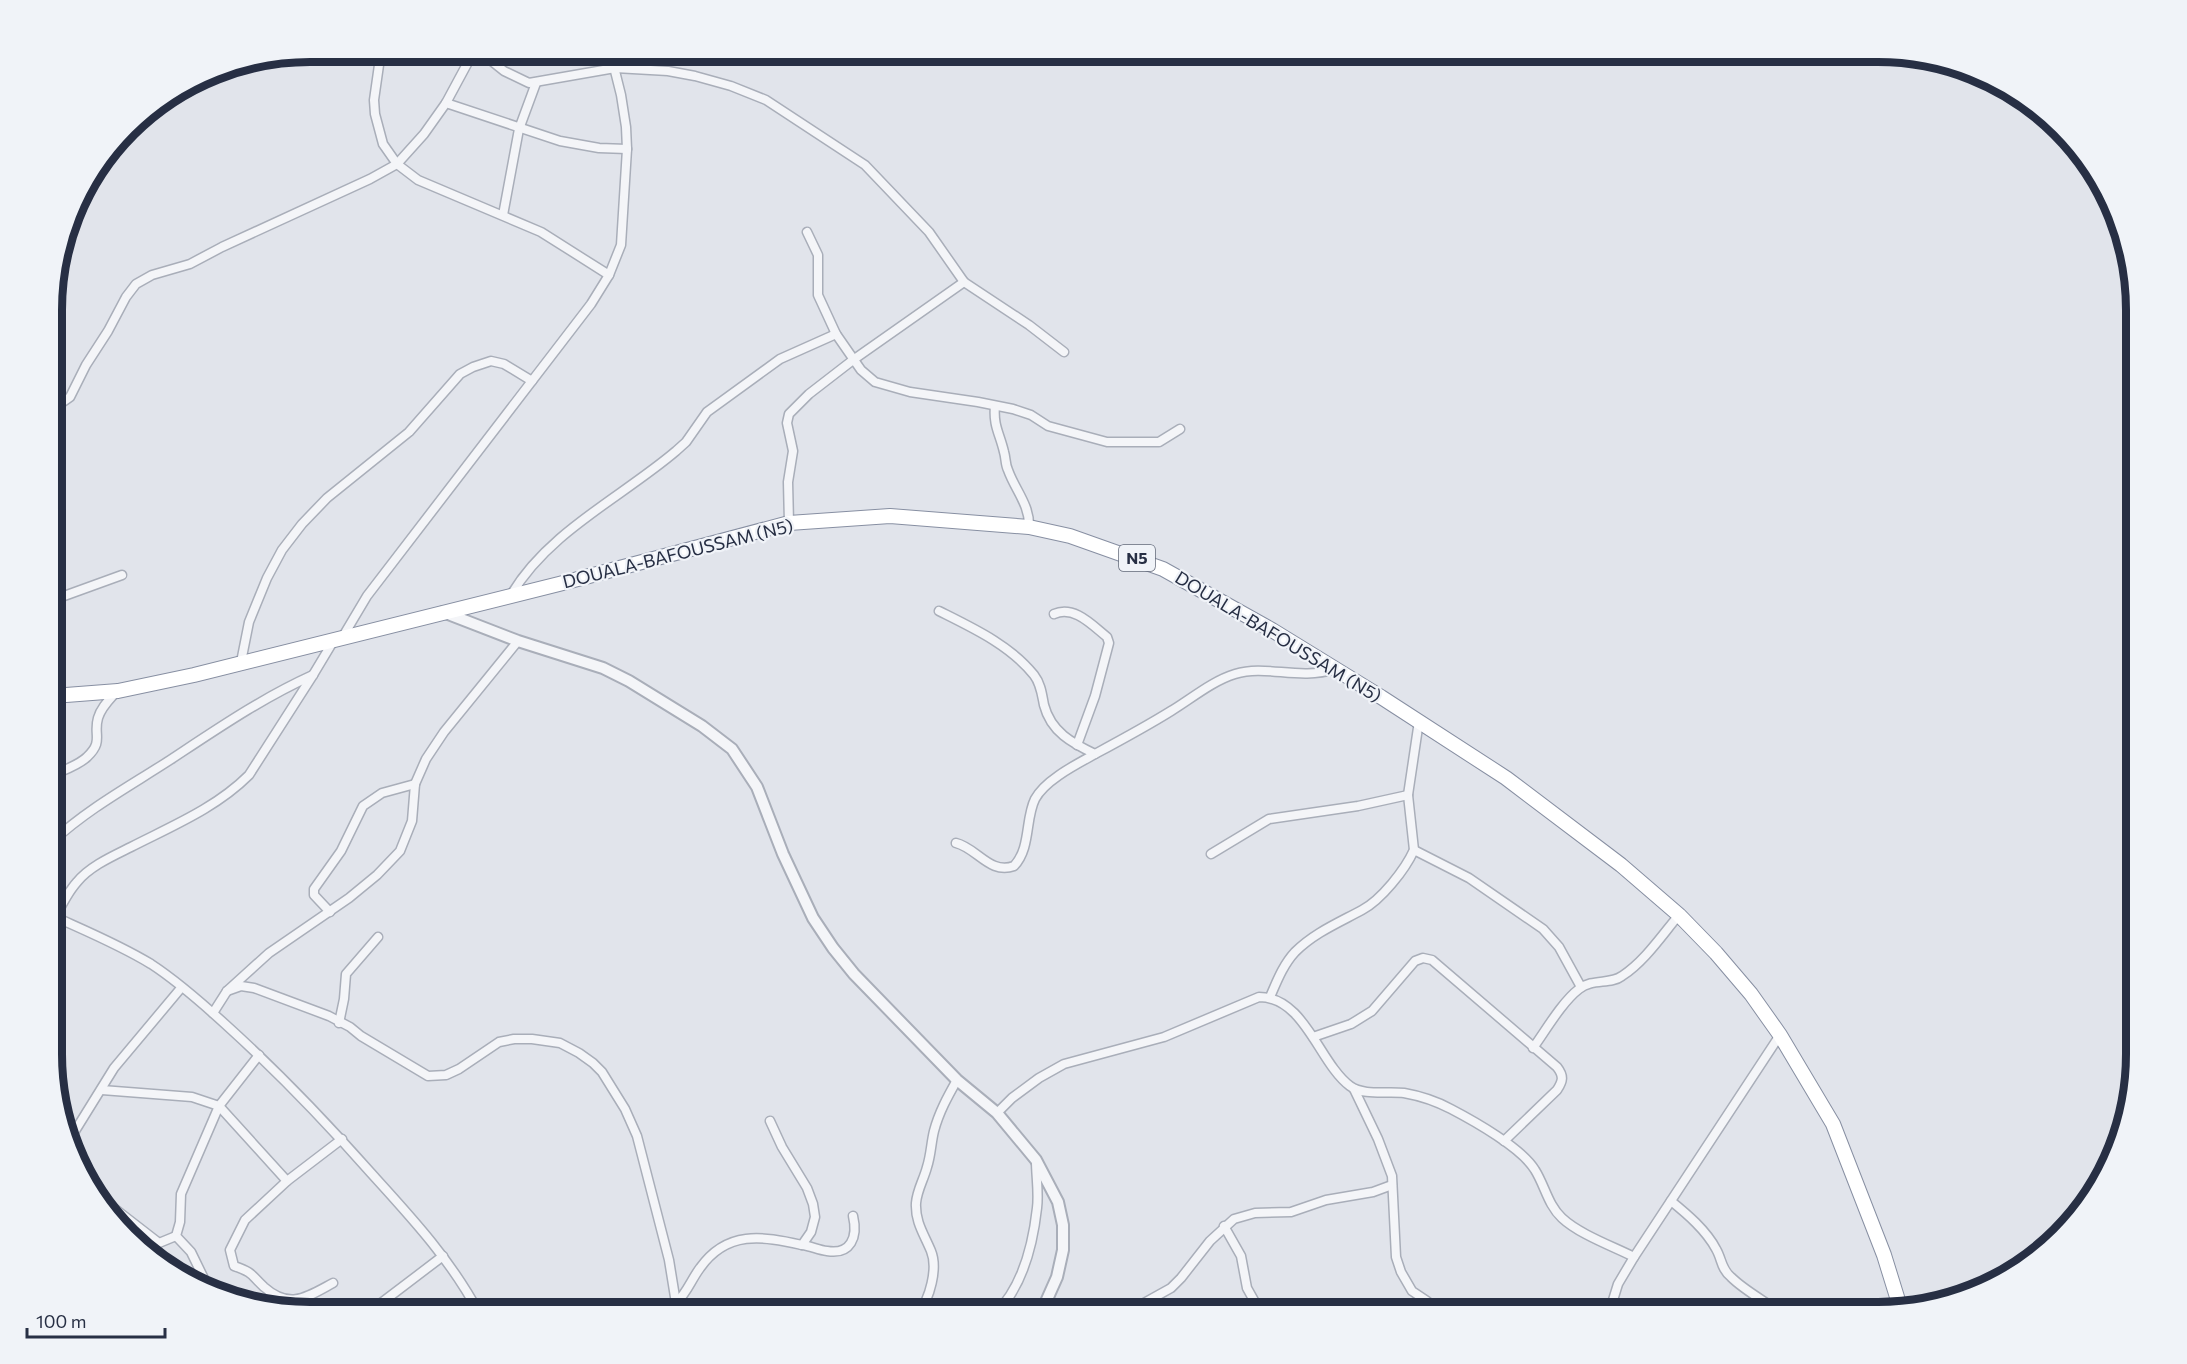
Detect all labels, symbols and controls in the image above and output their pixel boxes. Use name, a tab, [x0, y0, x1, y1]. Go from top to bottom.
street label: DOUALA-BAFOUSSAM (N5)	[560, 514, 795, 592]
road number: N5	[1119, 545, 1155, 571]
street label: DOUALA-BAFOUSSAM (N5)	[1171, 566, 1386, 707]
scale bar	[27, 1301, 165, 1339]
text: 100 m	[36, 1310, 86, 1332]

